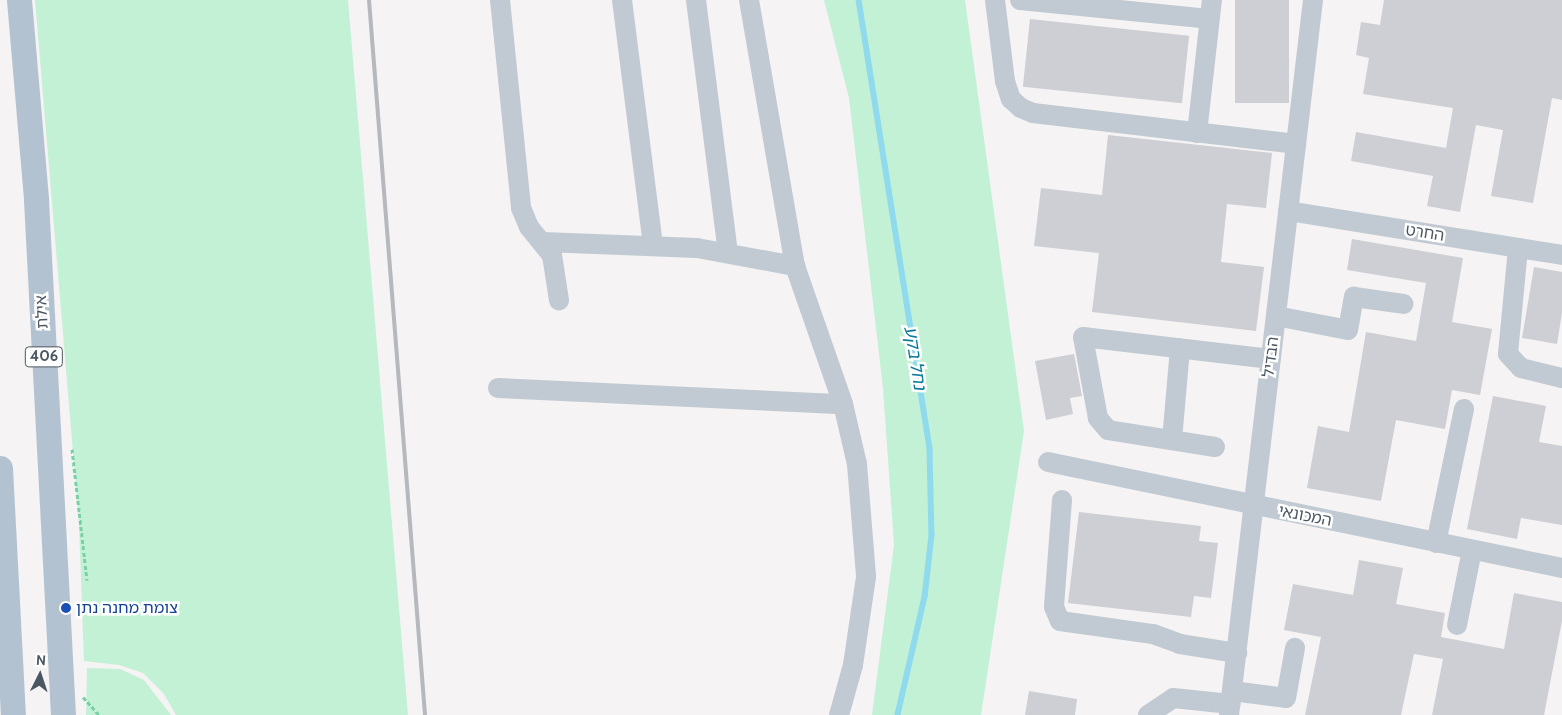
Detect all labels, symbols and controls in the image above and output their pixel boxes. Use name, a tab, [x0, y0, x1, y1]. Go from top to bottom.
street label: החרט	[1404, 220, 1446, 246]
street label: אילת	[32, 295, 52, 329]
water label: נחל בקע	[899, 325, 931, 391]
street label: הבדיל	[1259, 336, 1283, 378]
road number: 406	[24, 344, 64, 370]
street label: המכונאי	[1277, 501, 1333, 531]
place label: צומת מחנה נתן	[76, 598, 178, 618]
marker: צומת מחנה נתן	[60, 602, 72, 614]
north arrow	[15, 650, 65, 700]
text: N	[35, 651, 47, 669]

